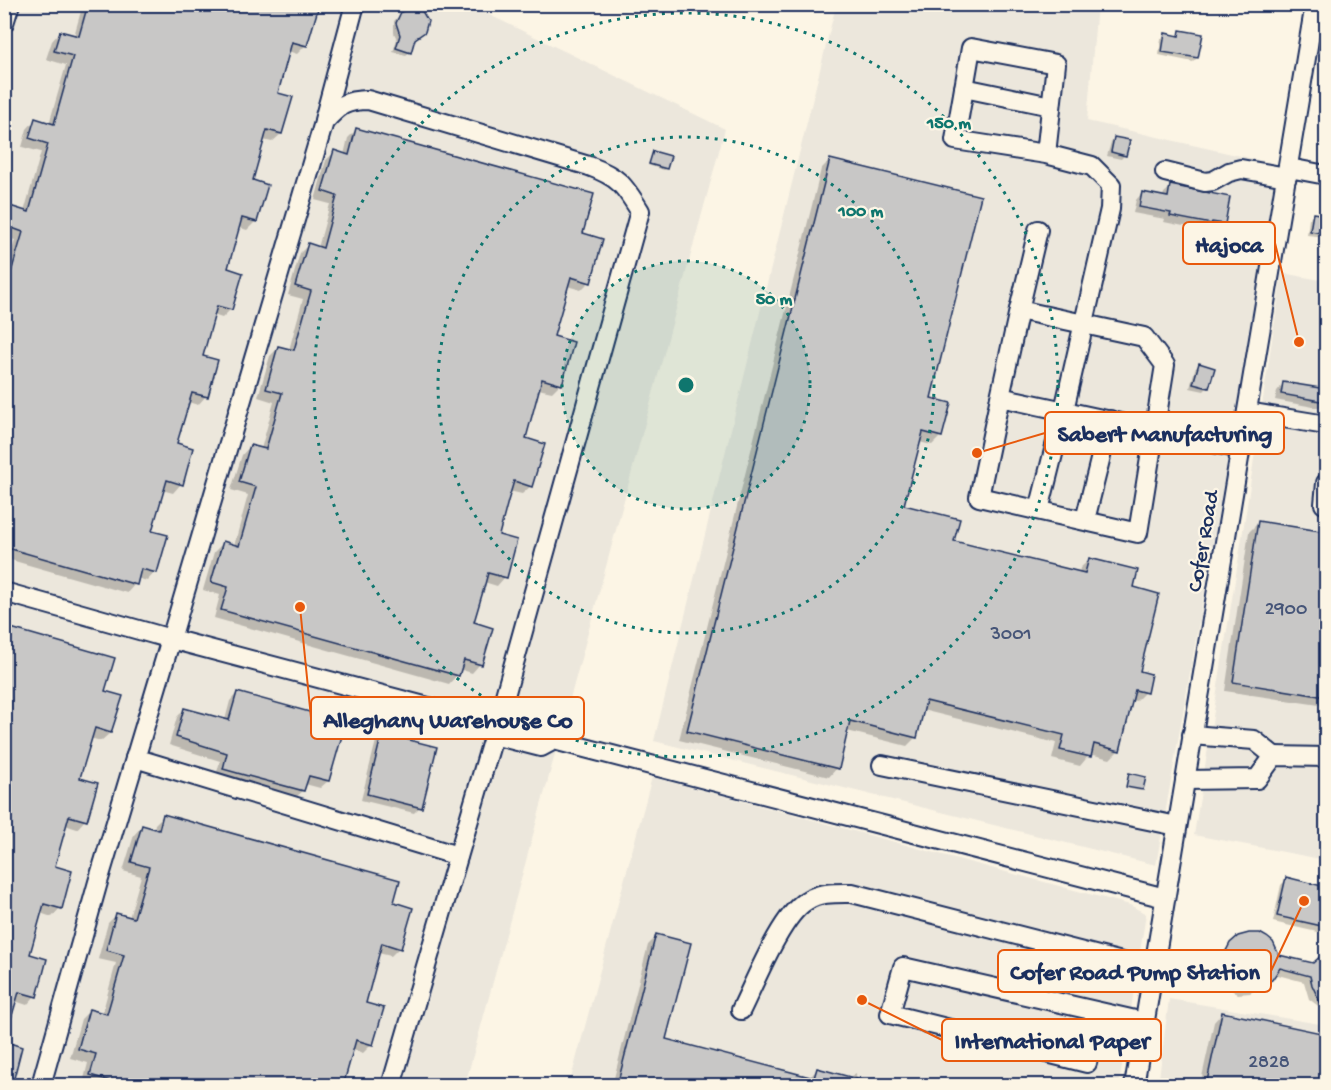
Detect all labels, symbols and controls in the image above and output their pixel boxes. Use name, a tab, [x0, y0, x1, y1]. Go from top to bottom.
text: 150 m	[926, 114, 971, 135]
text: 100 m	[838, 202, 884, 223]
callout: Hajoca	[1183, 222, 1275, 264]
text: Hajoca	[1195, 233, 1265, 262]
text: 50 m	[756, 290, 793, 311]
centre of rings	[676, 375, 696, 395]
callout: Sabert Manufacturing	[1045, 412, 1284, 454]
text: Sabert Manufacturing	[1058, 422, 1273, 451]
street label: Cofer Road	[1183, 487, 1227, 594]
house number: 2900	[1265, 599, 1307, 622]
house number: 3001	[989, 624, 1032, 647]
callout: Alleghany Warehouse Co	[311, 697, 584, 739]
text: Alleghany Warehouse Co	[322, 708, 573, 737]
callout: Cofer Road Pump Station	[998, 950, 1271, 992]
text: Cofer Road Pump Station	[1010, 960, 1260, 989]
callout: International Paper	[942, 1019, 1161, 1061]
text: International Paper	[955, 1029, 1152, 1058]
house number: 2828	[1248, 1052, 1290, 1075]

